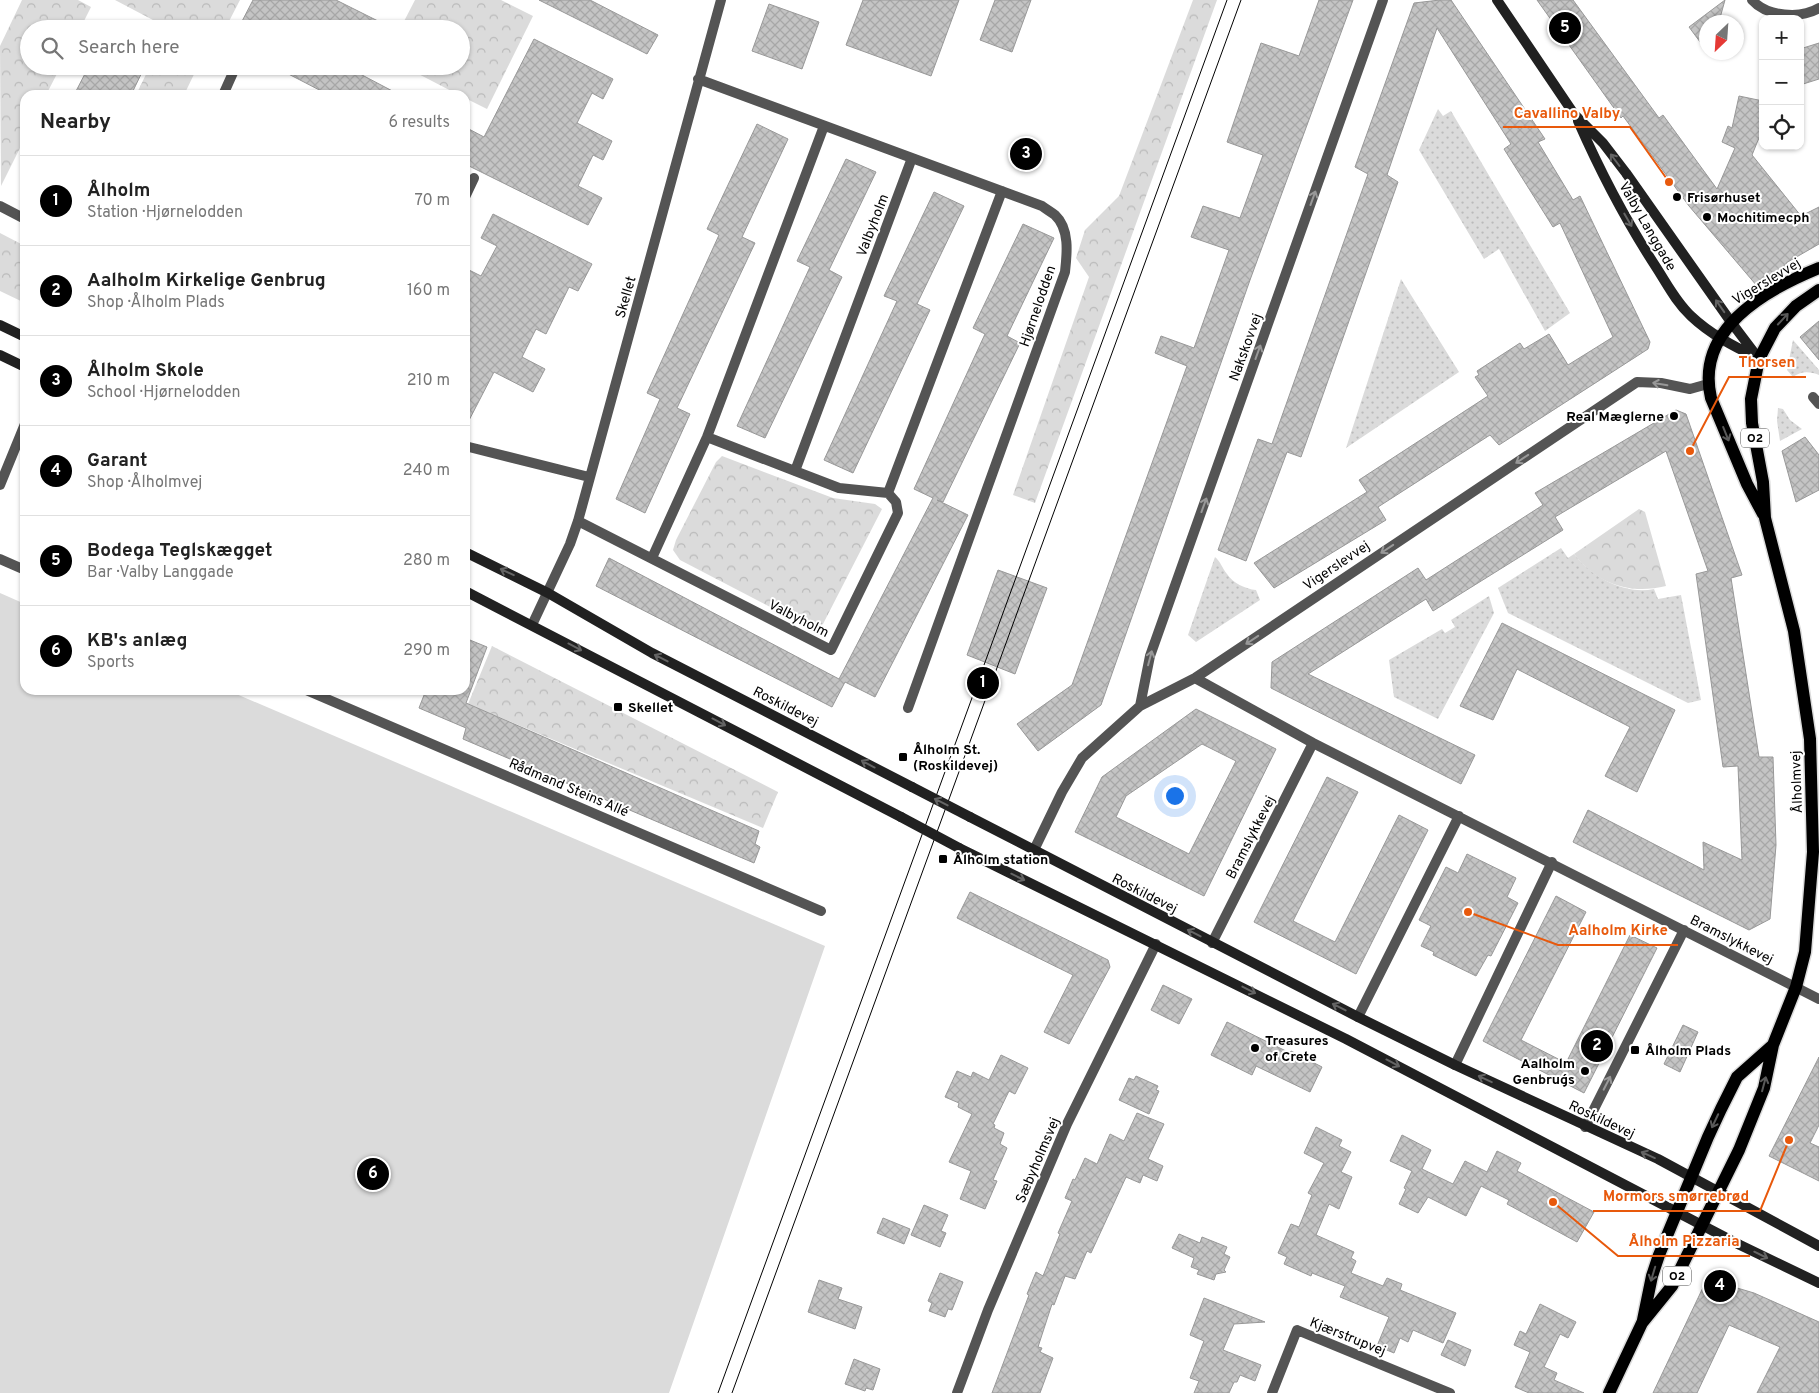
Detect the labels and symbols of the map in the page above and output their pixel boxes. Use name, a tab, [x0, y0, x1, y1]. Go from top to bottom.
pin: 5	[1549, 9, 1581, 47]
north arrow	[1699, 15, 1744, 60]
callout: Cavallino Valby	[1503, 97, 1630, 127]
text: Cavallino Valby	[1514, 105, 1621, 124]
pin: 3	[1010, 135, 1042, 173]
one-way arrow	[1610, 154, 1621, 167]
street label: Valby Langgade	[1614, 179, 1679, 274]
place label: Frisørhuset	[1687, 190, 1761, 207]
one-way arrow	[1309, 191, 1318, 207]
marker: Frisørhuset	[1671, 191, 1683, 203]
street label: Valbyholm	[854, 192, 893, 259]
place label: Mochitimecph	[1717, 210, 1810, 227]
marker: Mochitimecph	[1701, 211, 1713, 223]
one-way arrow	[1623, 212, 1633, 226]
street label: Vigerslevvej	[1730, 255, 1804, 309]
street label: Hjørnelodden	[1017, 263, 1060, 349]
street label: Skellet	[612, 274, 641, 320]
one-way arrow	[1715, 299, 1725, 313]
street label: Nakskovvej	[1226, 311, 1267, 384]
one-way arrow	[1777, 313, 1789, 326]
one-way arrow	[1254, 344, 1263, 360]
callout: Thorsen	[1729, 347, 1806, 377]
text: Thorsen	[1739, 354, 1795, 373]
one-way arrow	[1653, 378, 1669, 388]
place label: Real Mæglerne	[1566, 409, 1664, 426]
marker: Real Mæglerne	[1668, 410, 1680, 422]
one-way arrow	[1722, 426, 1732, 441]
road number: O2	[1741, 428, 1769, 448]
one-way arrow	[1515, 454, 1529, 464]
one-way arrow	[1200, 497, 1209, 513]
street label: Vigerslevvej	[1300, 538, 1373, 595]
one-way arrow	[1380, 544, 1394, 554]
one-way arrow	[500, 567, 515, 576]
street label: Valbyholm	[765, 597, 832, 642]
one-way arrow	[1245, 635, 1259, 645]
one-way arrow	[567, 643, 582, 652]
one-way arrow	[1146, 650, 1155, 666]
one-way arrow	[654, 653, 669, 662]
pin: 1	[967, 664, 999, 702]
street label: Roskildevej	[750, 684, 821, 731]
place label: Skellet	[628, 700, 673, 717]
marker: Skellet	[612, 701, 624, 713]
one-way arrow	[711, 718, 726, 727]
place label: Ålholm St. (Roskildevej)	[913, 742, 998, 775]
street label: Ålholmvej	[1788, 750, 1807, 814]
marker: Ålholm St. (Roskildevej)	[897, 751, 909, 763]
street label: Rådmand Steins Allé	[506, 755, 631, 821]
one-way arrow	[862, 759, 876, 769]
your location	[1162, 783, 1188, 809]
street label: Bramslykkevej	[1223, 793, 1280, 882]
one-way arrow	[933, 797, 948, 807]
place label: Ålholm station	[953, 852, 1048, 869]
marker: Ålholm station	[937, 853, 949, 865]
street label: Roskildevej	[1109, 871, 1180, 918]
one-way arrow	[1010, 873, 1025, 882]
street label: Bramslykkevej	[1687, 912, 1776, 969]
callout: Aalholm Kirke	[1558, 915, 1678, 945]
text: Aalholm Kirke	[1568, 922, 1668, 941]
one-way arrow	[1187, 928, 1202, 937]
one-way arrow	[1241, 985, 1256, 995]
one-way arrow	[1332, 1002, 1347, 1011]
pin: 2	[1581, 1027, 1613, 1065]
place label: Treasures of Crete	[1265, 1033, 1329, 1066]
marker: Treasures of Crete	[1249, 1042, 1261, 1054]
place label: Ålholm Plads	[1645, 1043, 1731, 1060]
marker: Ålholm Plads	[1629, 1044, 1641, 1056]
place label: Aalholm Genbrug´s	[1512, 1056, 1575, 1089]
one-way arrow	[1386, 1058, 1401, 1068]
marker: Aalholm Genbrug´s	[1579, 1065, 1591, 1077]
one-way arrow	[1477, 1073, 1492, 1083]
one-way arrow	[1603, 1076, 1612, 1091]
one-way arrow	[1760, 1077, 1770, 1093]
street label: Roskildevej	[1566, 1098, 1637, 1143]
one-way arrow	[1710, 1113, 1720, 1128]
street label: Sæbyholmsvej	[1013, 1115, 1064, 1206]
one-way arrow	[1641, 1149, 1656, 1159]
pin: 6	[357, 1155, 389, 1193]
callout: Mormors smørrebrød	[1593, 1181, 1760, 1211]
text: Mormors smørrebrød	[1603, 1188, 1749, 1207]
callout: Ålholm Pizzaria	[1618, 1226, 1750, 1256]
text: Ålholm Pizzaria	[1628, 1232, 1740, 1252]
one-way arrow	[1753, 1251, 1768, 1260]
one-way arrow	[1648, 1265, 1657, 1281]
road number: O2	[1663, 1266, 1691, 1285]
pin: 4	[1704, 1267, 1736, 1305]
street label: Kjærstrupvej	[1307, 1314, 1388, 1360]

